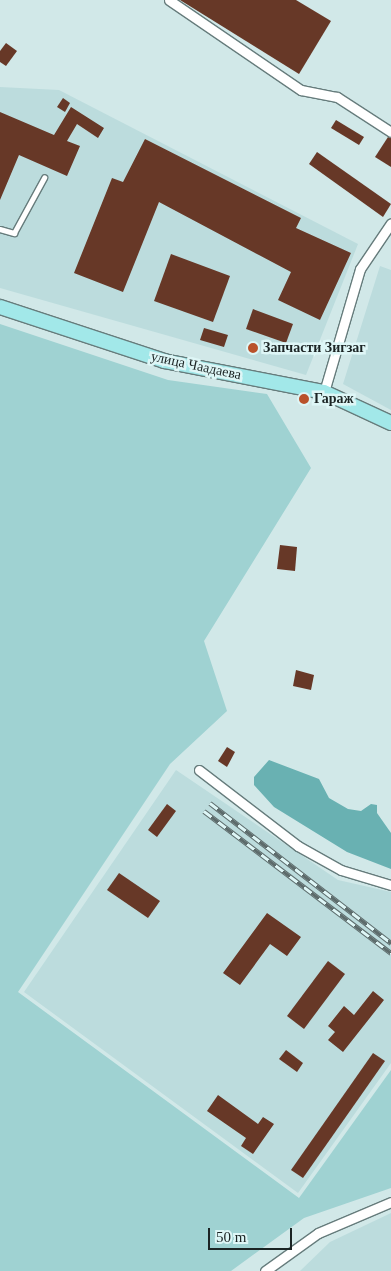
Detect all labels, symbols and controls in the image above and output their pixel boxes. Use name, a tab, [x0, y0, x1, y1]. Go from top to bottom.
place label: Запчасти Зигзаг	[263, 340, 366, 356]
marker: Запчасти Зигзаг	[247, 342, 259, 354]
street label: улица Чаадаева	[149, 348, 243, 384]
place label: Гараж	[314, 391, 354, 407]
marker: Гараж	[298, 393, 310, 405]
scale bar	[211, 1218, 295, 1250]
text: 50 m	[216, 1229, 246, 1245]

